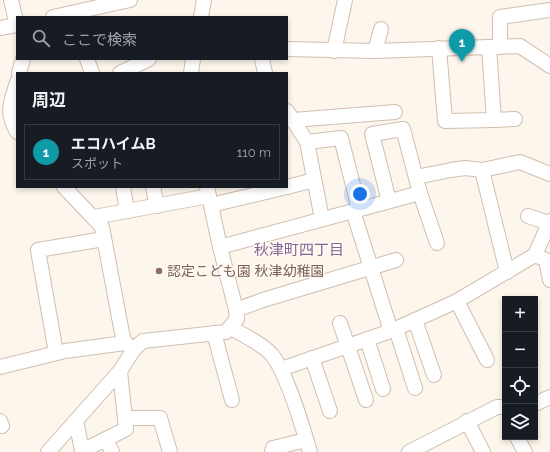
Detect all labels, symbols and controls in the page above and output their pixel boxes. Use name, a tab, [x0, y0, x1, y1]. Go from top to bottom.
search box	[16, 16, 288, 60]
icon: search	[30, 27, 52, 49]
pin: 1	[449, 29, 475, 62]
text: ここで検索	[62, 31, 137, 49]
text: 周辺	[32, 90, 66, 110]
text: エコハイムB	[71, 135, 156, 153]
text: 1	[43, 145, 49, 160]
text: 110 m	[237, 145, 271, 160]
text: スポット	[71, 156, 123, 171]
your location	[350, 184, 370, 204]
district label: 秋津町四丁目	[254, 241, 344, 259]
place label: 認定こども園 秋津幼稚園	[167, 263, 325, 279]
marker: 認定こども園 秋津幼稚園	[154, 266, 164, 276]
map controls	[502, 296, 538, 440]
button: +	[502, 296, 538, 332]
button: −	[502, 332, 538, 368]
button: locate	[502, 368, 538, 404]
button: layers	[502, 404, 538, 440]

